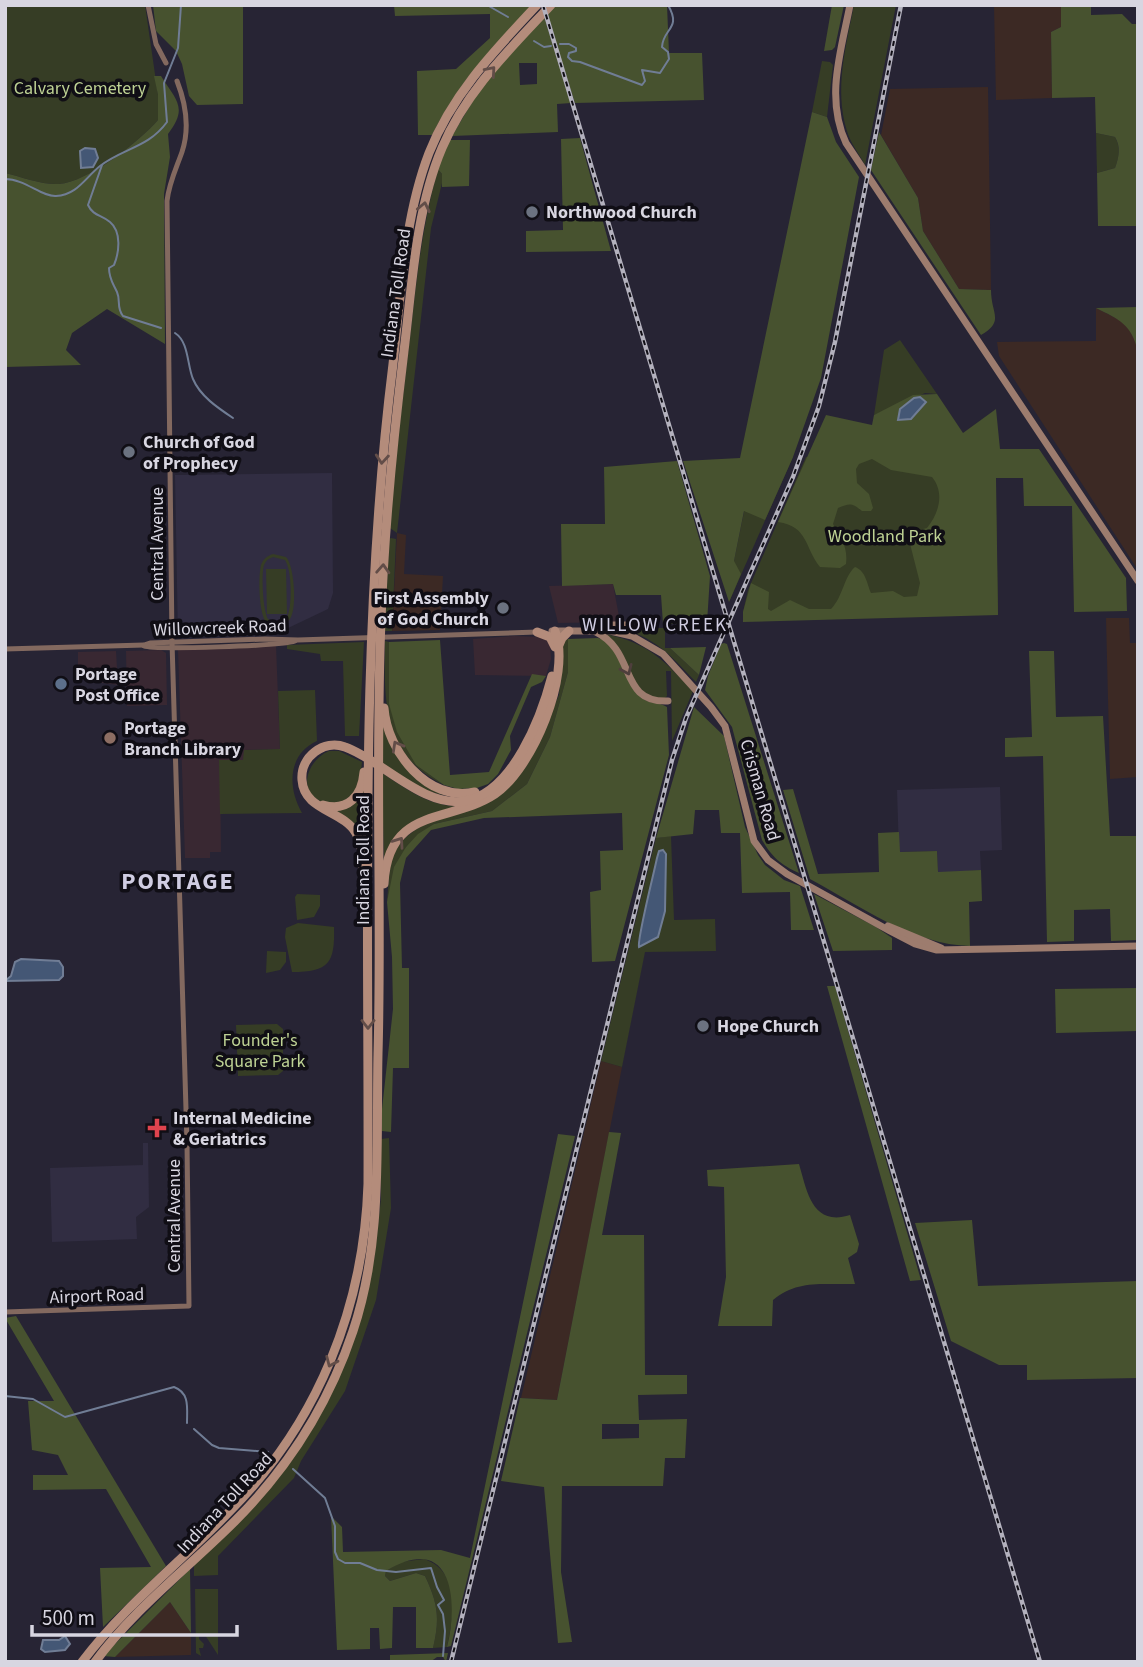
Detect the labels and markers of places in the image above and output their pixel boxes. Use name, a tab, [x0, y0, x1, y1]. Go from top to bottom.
place label: Northwood Church	[546, 200, 697, 225]
marker: Northwood Church	[524, 204, 540, 220]
place label: Church of God of Prophecy	[143, 430, 255, 476]
marker: Church of God of Prophecy	[121, 444, 137, 460]
place label: First Assembly of God Church	[373, 586, 490, 632]
marker: First Assembly of God Church	[495, 600, 511, 616]
place label: Portage Post Office	[75, 662, 160, 708]
marker: Portage Post Office	[53, 676, 69, 692]
place label: Portage Branch Library	[124, 716, 242, 762]
marker: Portage Branch Library	[102, 730, 118, 746]
place label: Hope Church	[717, 1014, 819, 1039]
marker: Hope Church	[695, 1018, 711, 1034]
place label: Internal Medicine & Geriatrics	[173, 1106, 312, 1152]
marker: Internal Medicine & Geriatrics	[147, 1118, 167, 1138]

